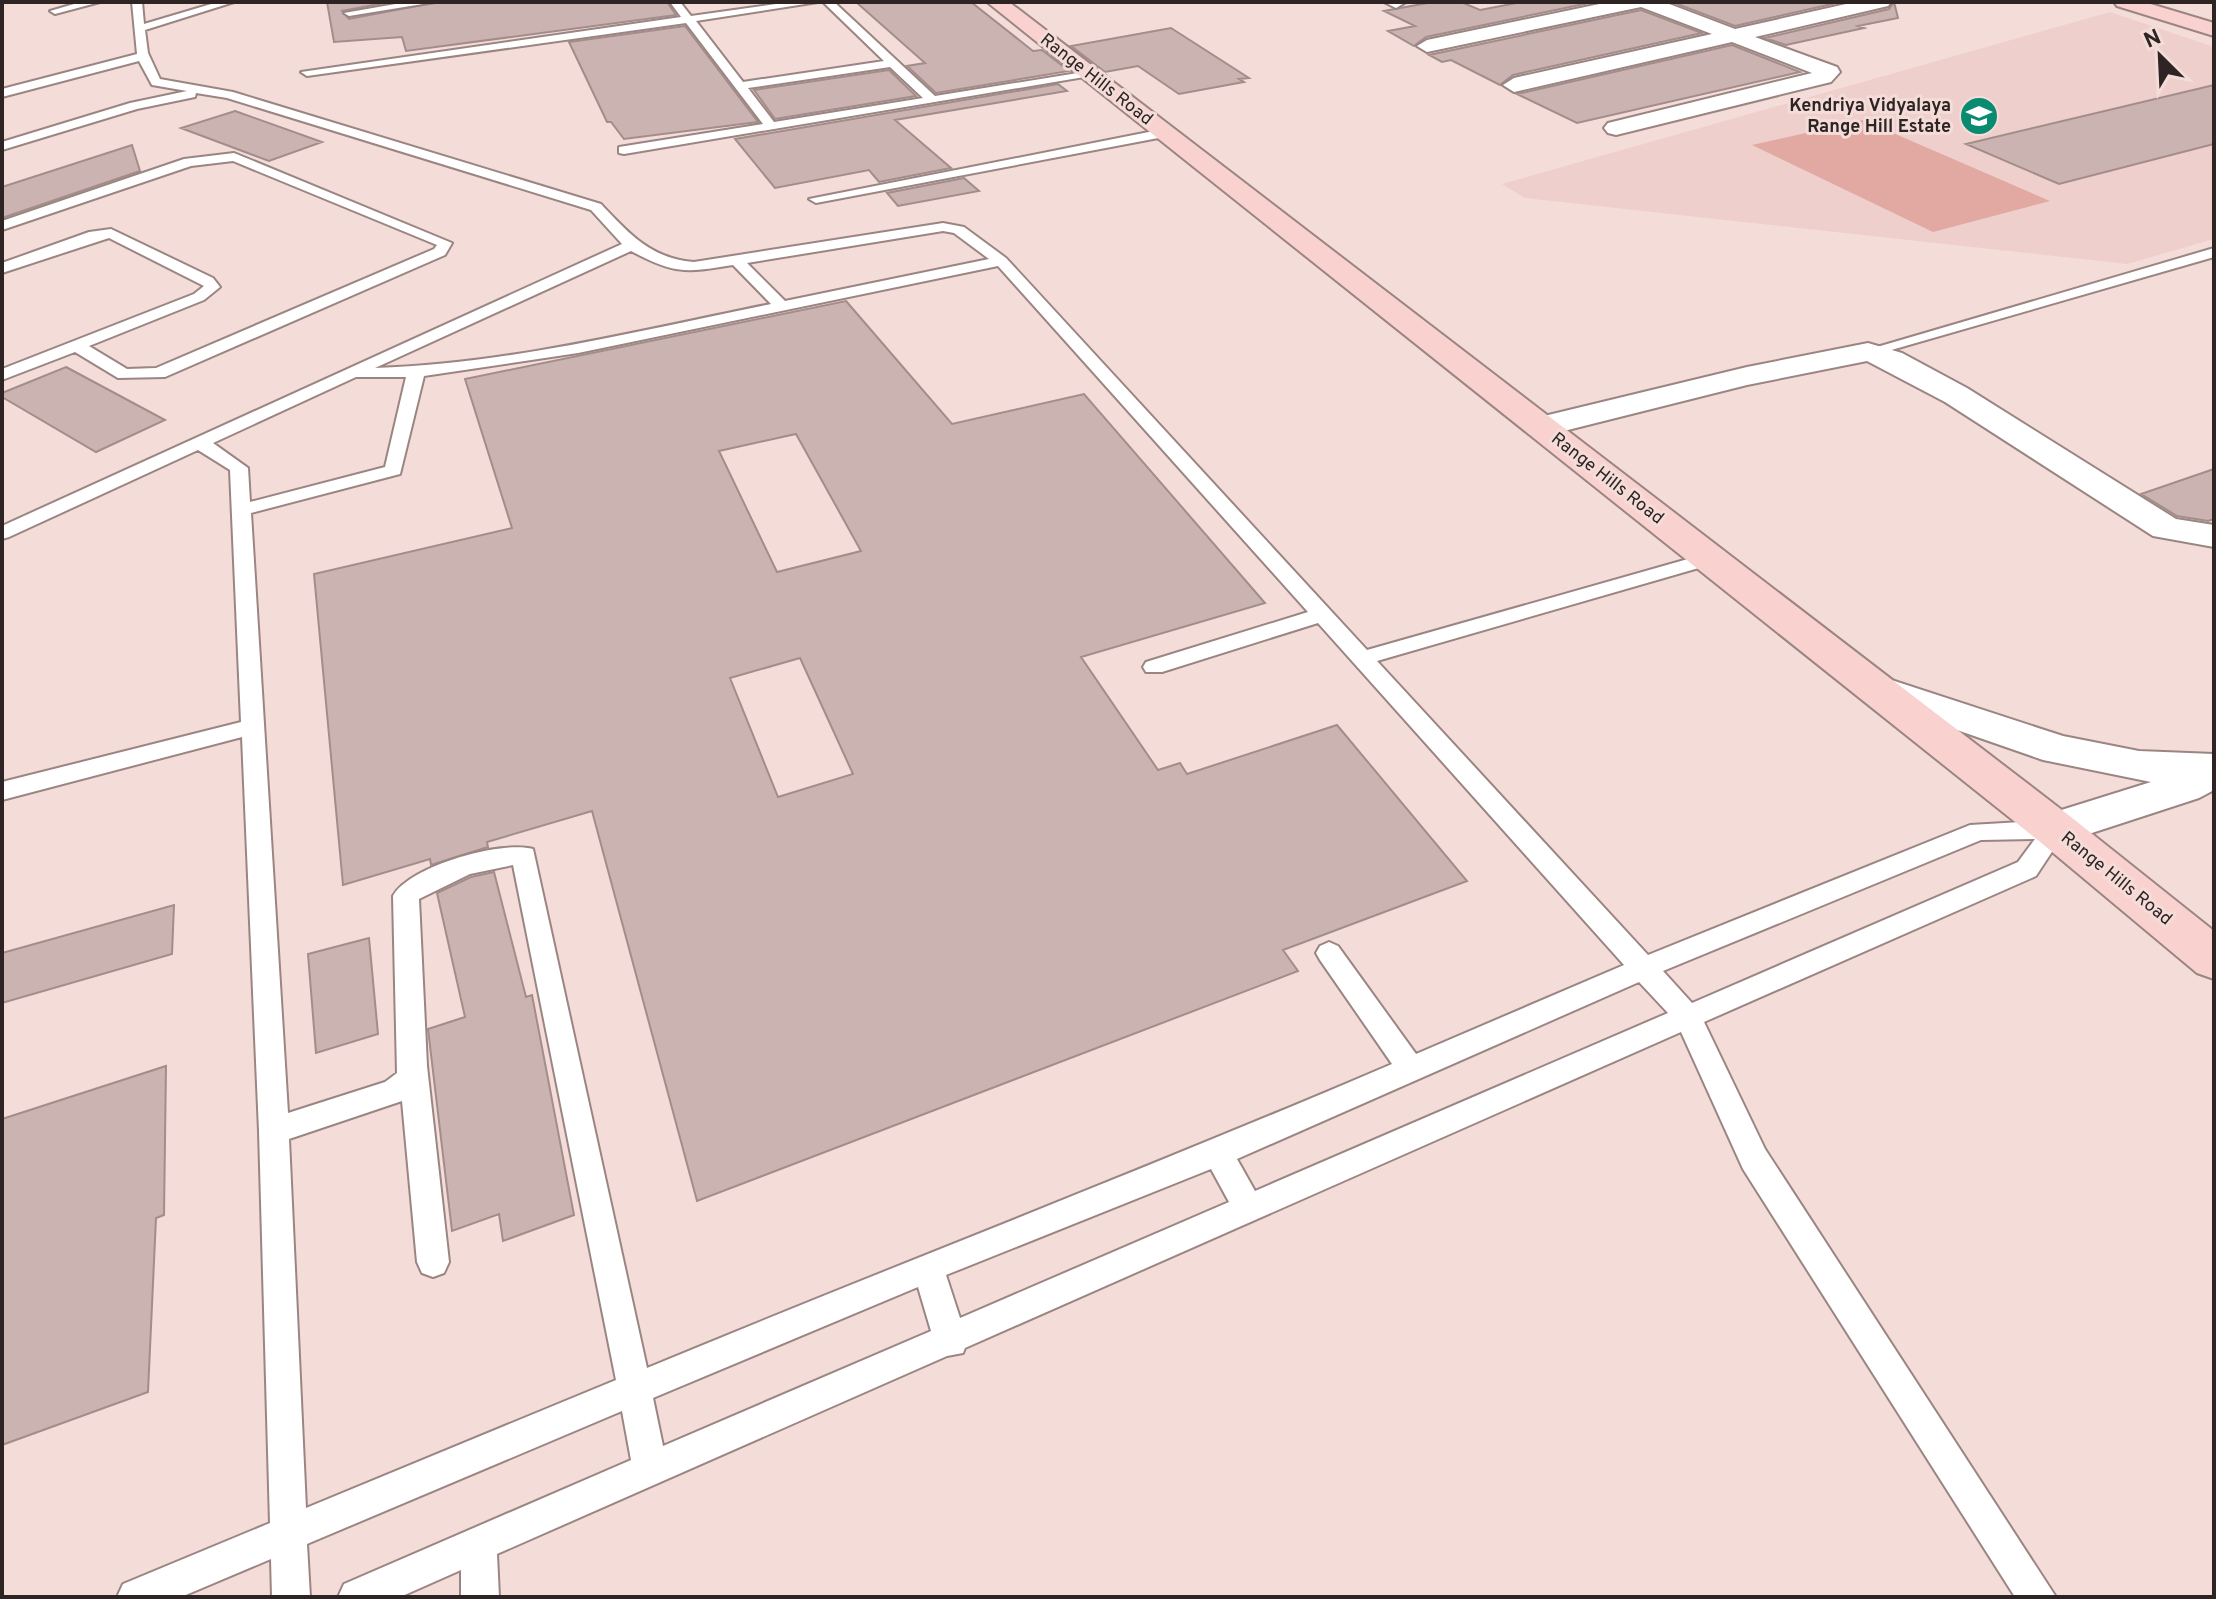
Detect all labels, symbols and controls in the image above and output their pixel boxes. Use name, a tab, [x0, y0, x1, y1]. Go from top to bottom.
north arrow	[2120, 16, 2200, 96]
text: N	[2140, 24, 2166, 56]
street label: Range Hills Road	[1035, 29, 1157, 131]
place label: Kendriya Vidyalaya Range Hill Estate	[1789, 95, 1951, 139]
school or university icon: Kendriya Vidyalaya Range Hill Estate	[1958, 95, 2000, 137]
street label: Range Hills Road	[1546, 428, 1668, 530]
street label: Range Hills Road	[2056, 827, 2176, 931]

